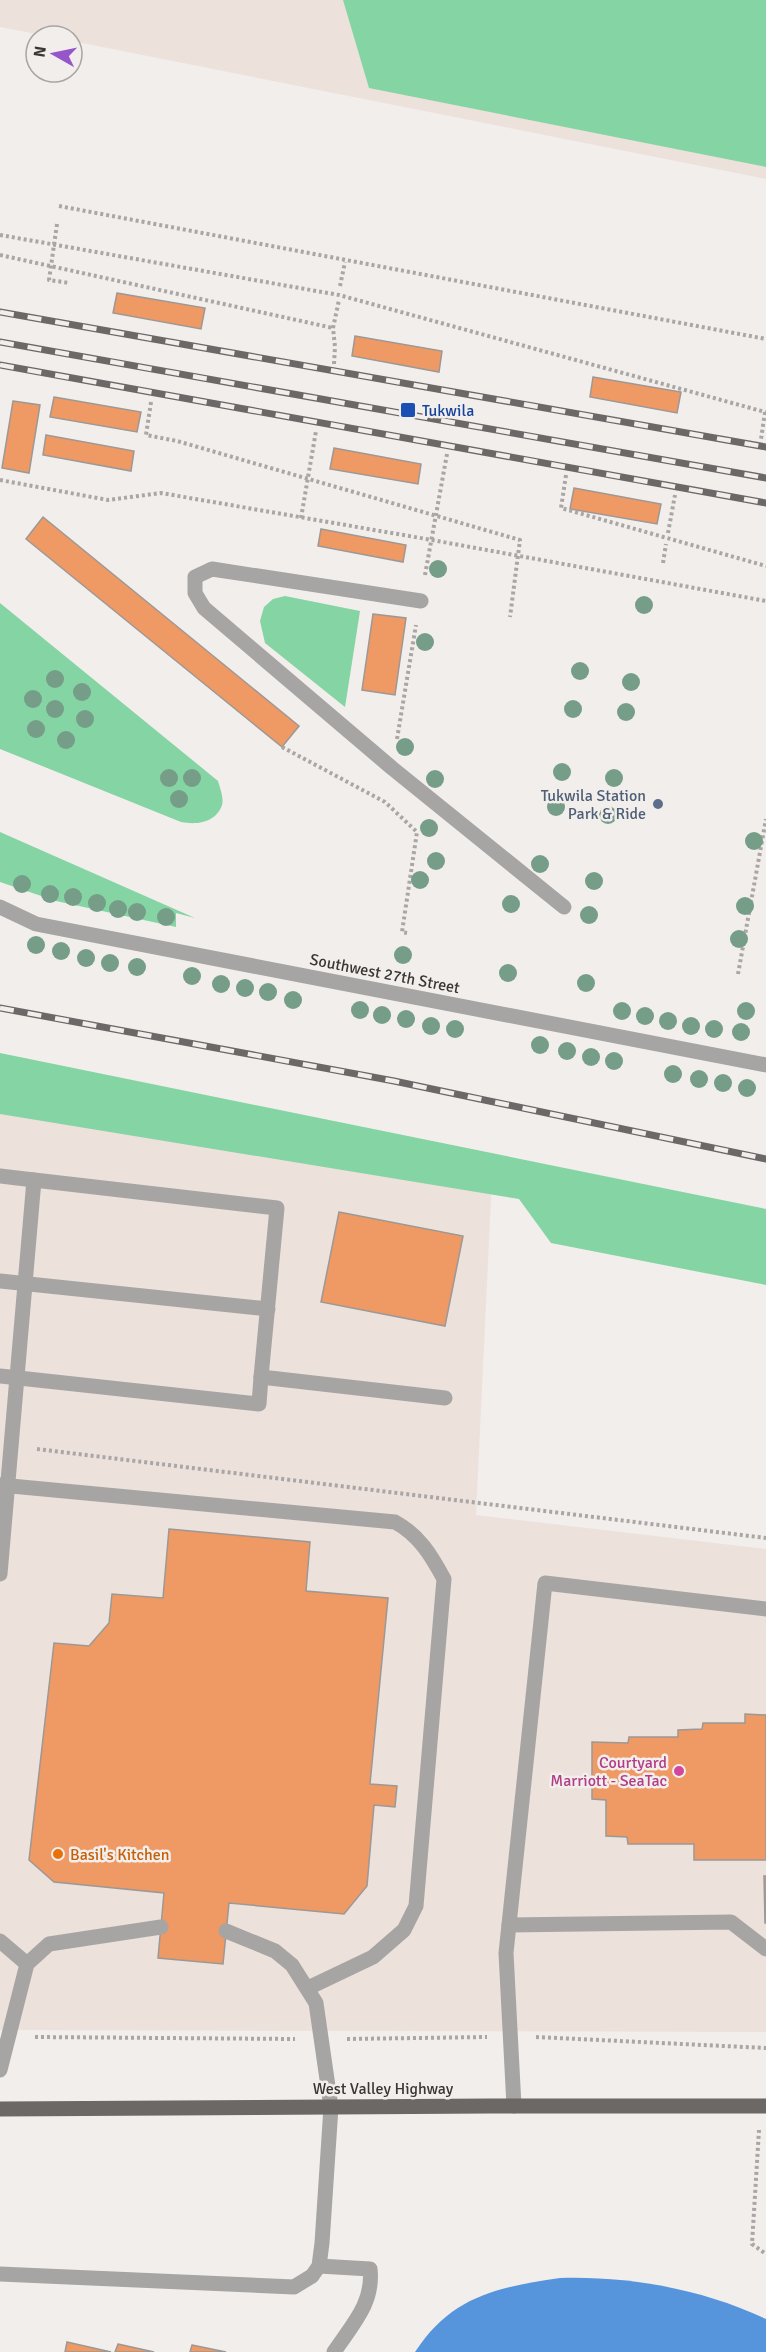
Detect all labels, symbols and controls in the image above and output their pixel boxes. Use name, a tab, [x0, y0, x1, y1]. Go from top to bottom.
north arrow	[24, 24, 84, 84]
text: N	[29, 45, 51, 59]
marker: Tukwila	[399, 401, 417, 419]
place label: Tukwila	[422, 401, 474, 421]
place label: Tukwila Station Park & Ride	[541, 786, 646, 824]
marker: Tukwila Station Park & Ride	[651, 797, 665, 811]
street label: Southwest 27th Street	[308, 950, 462, 998]
place label: Courtyard Marriott - SeaTac	[550, 1753, 667, 1791]
marker: Courtyard Marriott - SeaTac	[672, 1764, 686, 1778]
place label: Basil's Kitchen	[70, 1845, 169, 1865]
marker: Basil's Kitchen	[51, 1847, 65, 1861]
street label: West Valley Highway	[313, 2079, 454, 2099]

